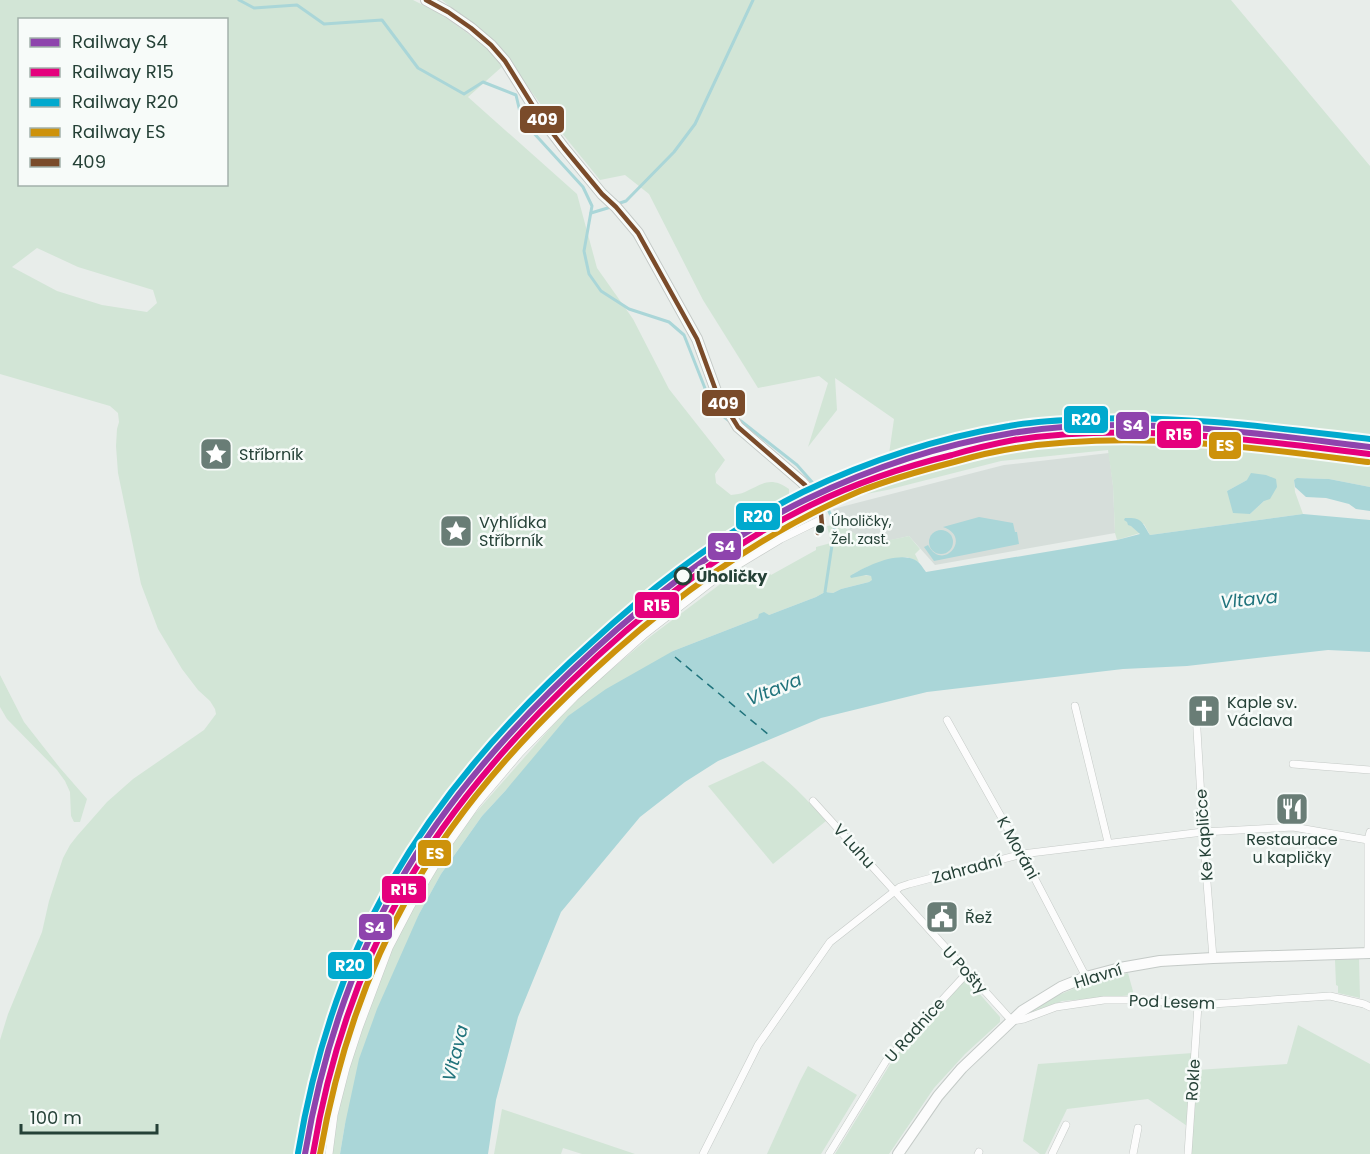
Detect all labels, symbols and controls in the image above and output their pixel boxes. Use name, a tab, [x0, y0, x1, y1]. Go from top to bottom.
legend	[18, 18, 228, 186]
text: Railway S4	[72, 29, 168, 54]
text: Railway R15	[72, 59, 174, 84]
text: Railway R20	[72, 89, 178, 114]
line badge: 409	[519, 105, 565, 134]
text: 409	[526, 108, 558, 131]
text: Railway ES	[72, 119, 166, 144]
text: 409	[72, 149, 106, 174]
line badge: 409	[701, 389, 746, 417]
text: 409	[707, 392, 739, 415]
line badge: R20	[1063, 405, 1109, 434]
text: R20	[1071, 408, 1101, 431]
line badge: S4	[1115, 411, 1150, 440]
text: S4	[1123, 414, 1143, 437]
line badge: R15	[1156, 420, 1202, 449]
text: R15	[1166, 423, 1192, 446]
line badge: ES	[1208, 431, 1242, 460]
text: ES	[1216, 434, 1234, 457]
place icon: Stříbrník	[198, 436, 234, 472]
place label: Stříbrník	[239, 443, 304, 466]
line badge: R20	[735, 502, 781, 531]
text: R20	[743, 505, 773, 528]
place label: Vyhlídka Stříbrník	[479, 511, 547, 552]
place label: Úholičky, Žel. zast.	[831, 511, 892, 549]
place icon: Vyhlídka Stříbrník	[438, 513, 474, 549]
marker: Úholičky, Žel. zast.	[814, 523, 826, 535]
line badge: S4	[707, 532, 742, 561]
text: S4	[715, 535, 735, 558]
place label: Úholičky	[696, 565, 768, 588]
marker: Úholičky	[674, 567, 692, 585]
water label: Vltava	[1219, 584, 1279, 614]
line badge: R15	[634, 591, 680, 619]
text: R15	[644, 594, 670, 617]
water label: Vltava	[743, 667, 805, 711]
place label: Kaple sv. Václava	[1227, 691, 1297, 732]
church icon: Kaple sv. Václava	[1186, 693, 1222, 729]
street label: Ke Kapličce	[1189, 788, 1219, 882]
restaurant icon: Restaurace u kapličky	[1274, 791, 1310, 827]
street label: K Moráni	[991, 812, 1045, 884]
street label: V Luhu	[828, 819, 880, 873]
place label: Restaurace u kapličky	[1246, 828, 1338, 869]
line badge: ES	[417, 839, 452, 867]
text: ES	[426, 842, 444, 865]
street label: Zahradní	[929, 849, 1005, 889]
line badge: R15	[381, 875, 427, 904]
text: R15	[391, 878, 417, 901]
public building icon: Řež	[924, 899, 960, 935]
place label: Řež	[965, 906, 992, 929]
line badge: S4	[358, 913, 393, 941]
text: S4	[365, 916, 385, 939]
street label: U Pošty	[937, 941, 993, 999]
line badge: R20	[327, 951, 373, 980]
text: R20	[335, 954, 365, 977]
street label: Hlavní	[1071, 958, 1125, 994]
street label: Pod Lesem	[1129, 989, 1215, 1015]
street label: U Radnice	[880, 992, 950, 1068]
water label: Vltava	[436, 1022, 474, 1084]
street label: Rokle	[1180, 1058, 1206, 1102]
scale bar	[21, 1097, 158, 1135]
text: 100 m	[30, 1105, 82, 1130]

